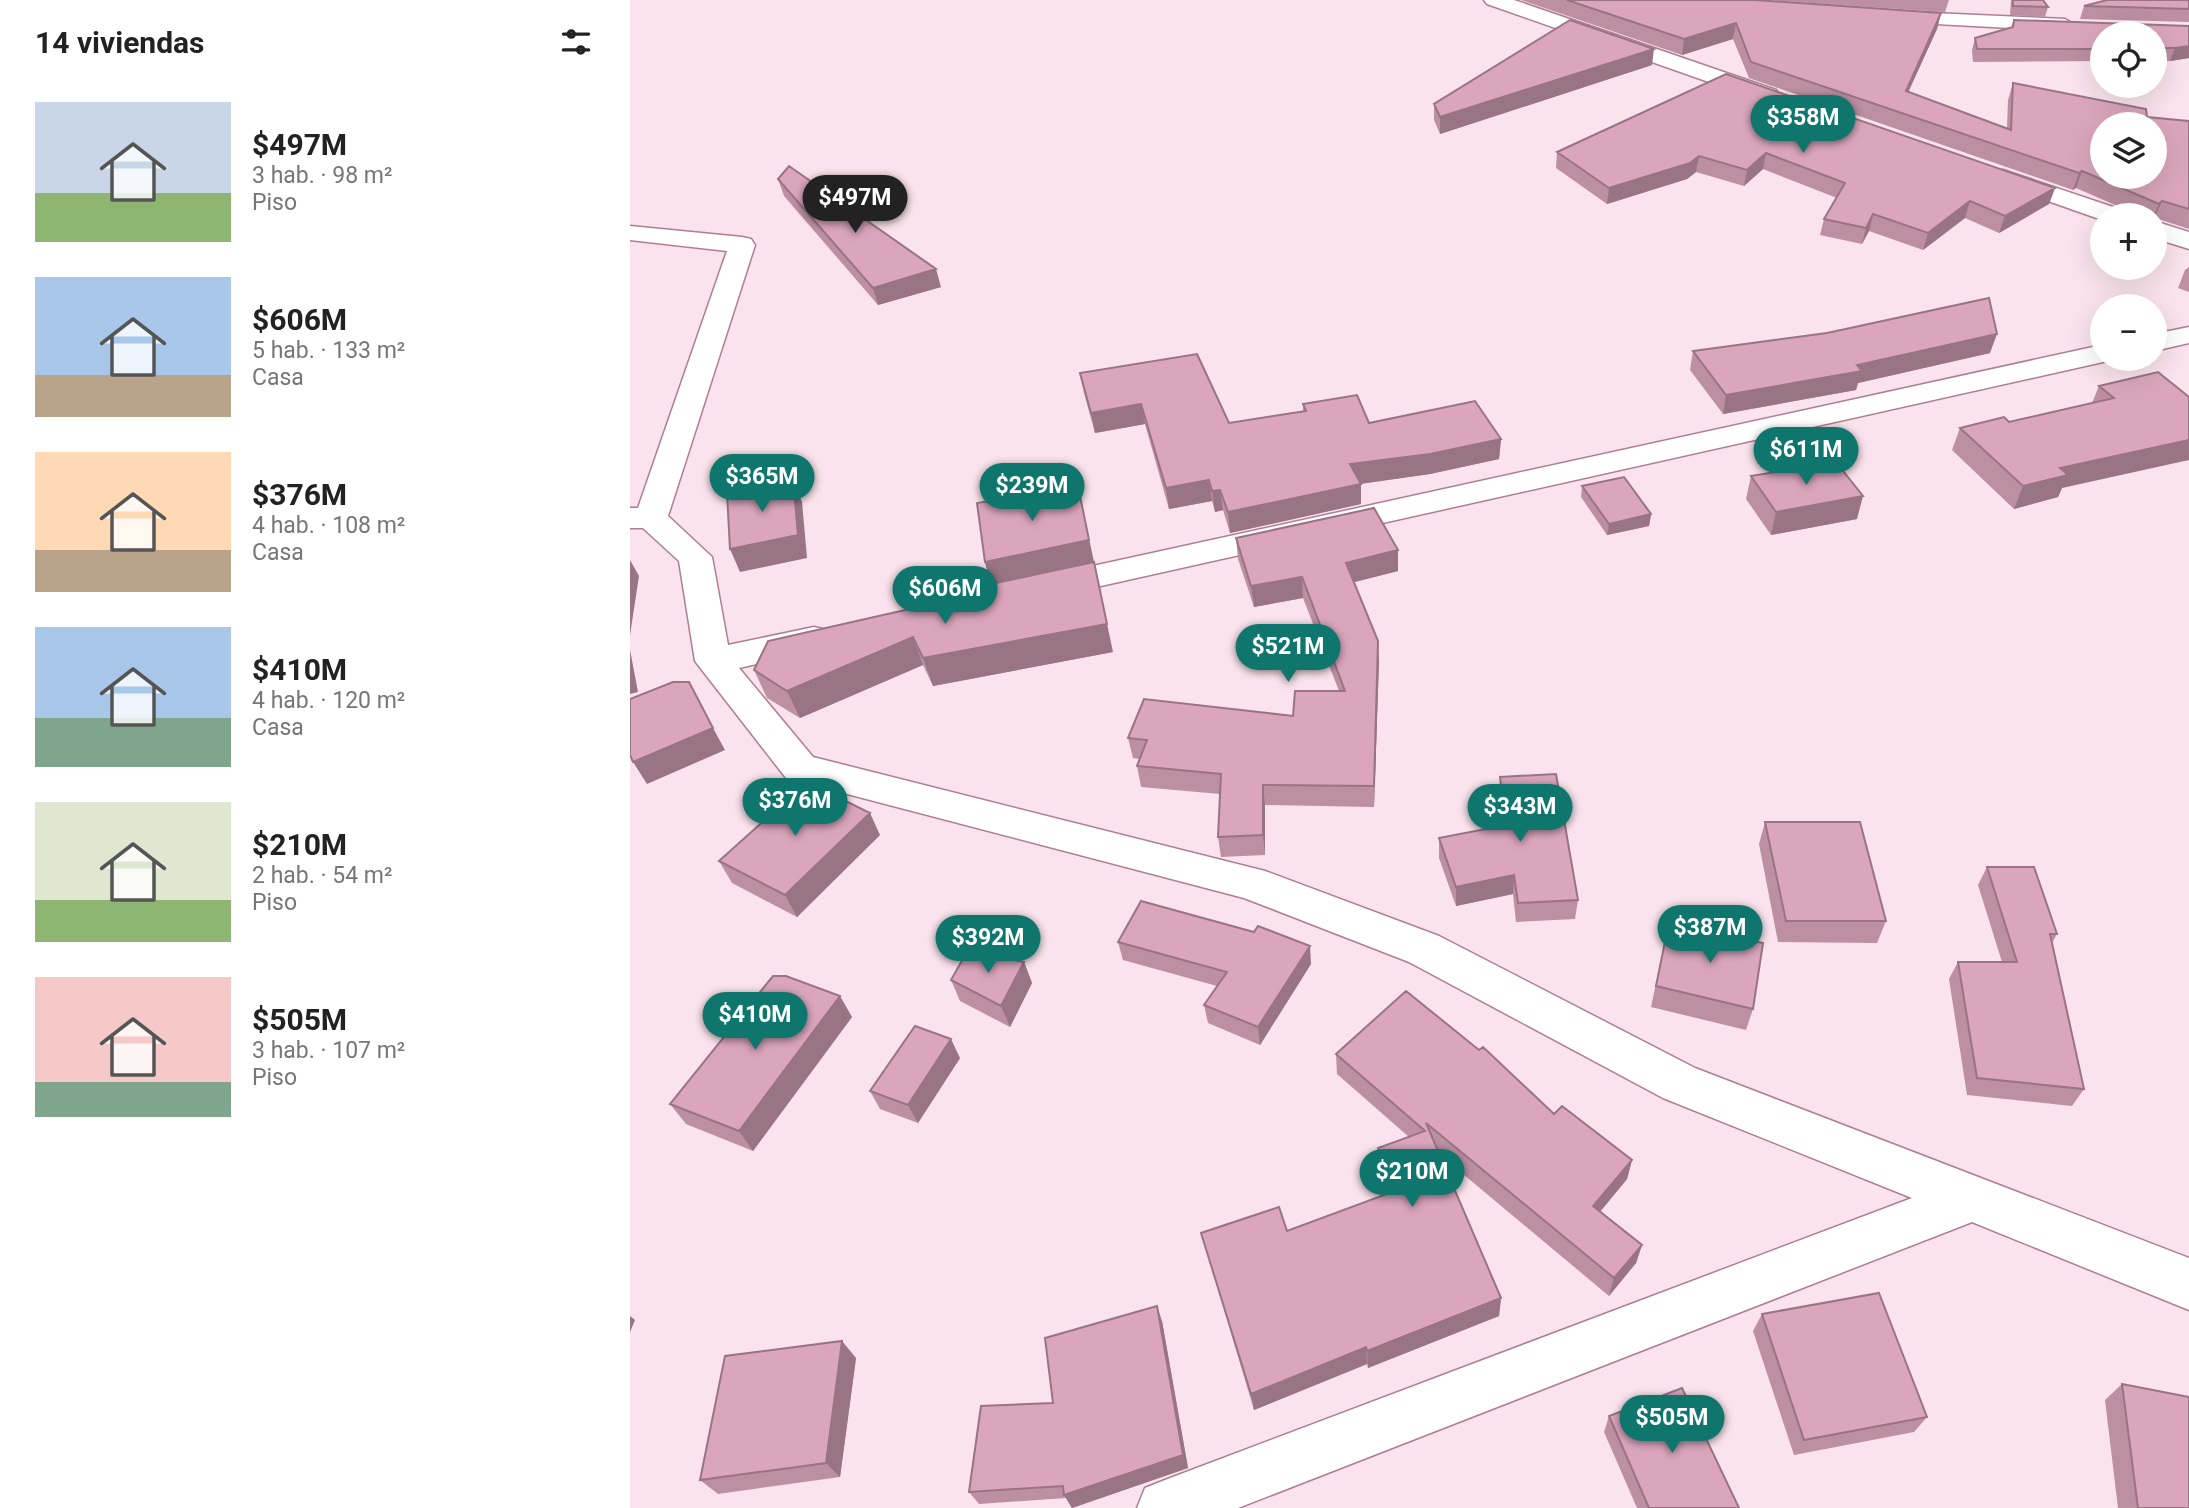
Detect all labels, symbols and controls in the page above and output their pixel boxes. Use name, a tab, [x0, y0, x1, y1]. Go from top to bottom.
map controls	[2090, 21, 2167, 371]
button: locate	[2090, 21, 2167, 98]
icon: filters	[557, 23, 595, 61]
text: 14 viviendas	[35, 25, 205, 60]
pin: $358M	[1754, 96, 1852, 155]
text: $358M	[1767, 104, 1839, 131]
button: layers	[2090, 112, 2167, 189]
text: $497M	[252, 127, 347, 162]
icon: home	[91, 130, 175, 214]
text: 3 hab. · 98 m²	[252, 162, 392, 189]
pin: $497M	[806, 176, 904, 235]
text: $497M	[819, 184, 891, 211]
text: Piso	[252, 189, 297, 216]
button: +	[2090, 203, 2167, 280]
button: −	[2090, 294, 2167, 371]
text: $606M	[252, 302, 347, 337]
icon: home	[91, 305, 175, 389]
text: 5 hab. · 133 m²	[252, 337, 405, 364]
text: Casa	[252, 364, 304, 391]
pin: $611M	[1757, 428, 1855, 487]
text: $611M	[1770, 436, 1842, 463]
pin: $365M	[713, 454, 811, 514]
text: $365M	[726, 463, 798, 490]
pin: $239M	[983, 463, 1081, 523]
text: $239M	[996, 472, 1068, 499]
text: $376M	[252, 477, 347, 512]
icon: home	[91, 480, 175, 564]
text: 4 hab. · 108 m²	[252, 512, 405, 539]
text: Casa	[252, 539, 304, 566]
pin: $606M	[896, 566, 994, 626]
text: $606M	[909, 575, 981, 602]
pin: $521M	[1239, 624, 1337, 684]
text: $521M	[1252, 633, 1324, 660]
text: $410M	[252, 652, 347, 687]
icon: home	[91, 655, 175, 739]
text: 4 hab. · 120 m²	[252, 687, 405, 714]
text: Casa	[252, 714, 304, 741]
pin: $376M	[746, 778, 844, 838]
pin: $343M	[1471, 784, 1569, 844]
text: $376M	[759, 787, 831, 814]
text: $343M	[1484, 793, 1556, 820]
text: $210M	[252, 827, 347, 862]
icon: home	[91, 830, 175, 914]
text: 2 hab. · 54 m²	[252, 862, 392, 889]
text: Piso	[252, 889, 297, 916]
pin: $387M	[1661, 906, 1759, 965]
text: $387M	[1674, 914, 1746, 941]
pin: $392M	[939, 916, 1037, 975]
text: $392M	[952, 924, 1024, 951]
pin: $410M	[706, 992, 804, 1052]
text: $410M	[719, 1001, 791, 1028]
text: $505M	[252, 1002, 347, 1037]
icon: home	[91, 1005, 175, 1089]
text: 3 hab. · 107 m²	[252, 1037, 405, 1064]
text: Piso	[252, 1064, 297, 1091]
pin: $210M	[1363, 1150, 1461, 1209]
text: $210M	[1376, 1158, 1448, 1185]
pin: $505M	[1623, 1396, 1721, 1455]
text: $505M	[1636, 1404, 1708, 1431]

